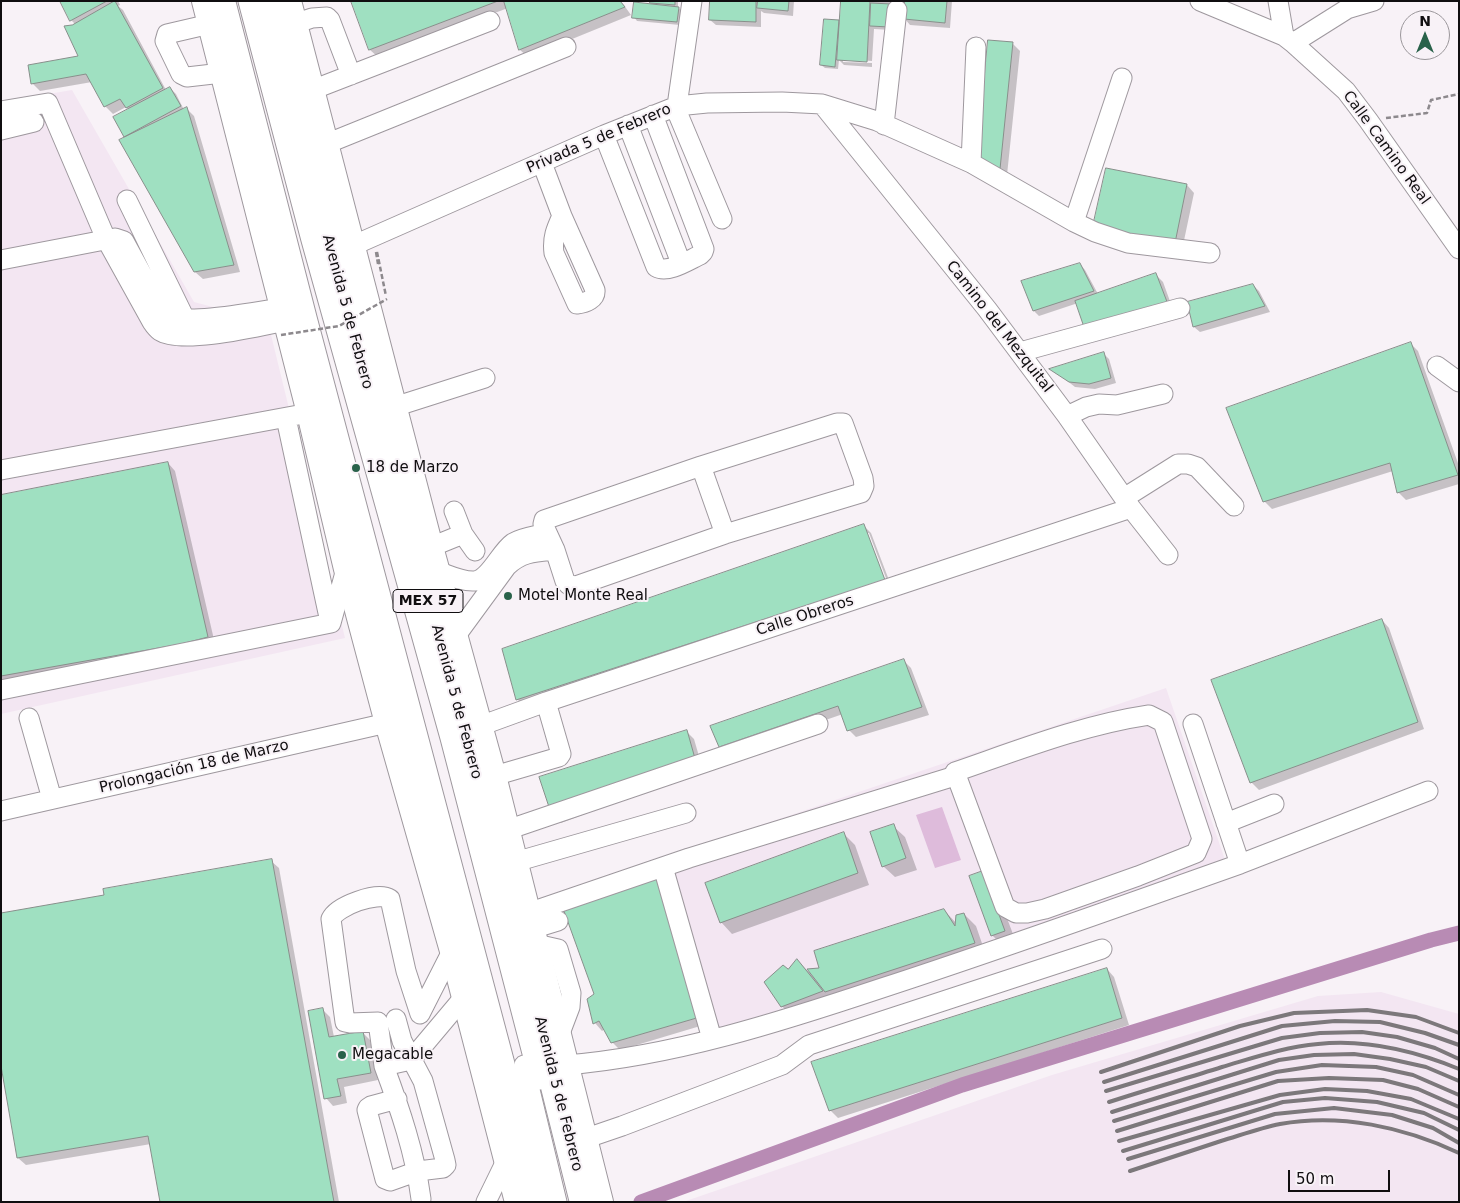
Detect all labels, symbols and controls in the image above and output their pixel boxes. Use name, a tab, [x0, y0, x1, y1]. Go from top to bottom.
north arrow	[1400, 10, 1450, 60]
text: N	[1419, 13, 1431, 29]
street label: Calle Camino Real	[1339, 88, 1433, 208]
street label: Privada 5 de Febrero	[524, 100, 674, 178]
street label: Avenida 5 de Febrero	[318, 233, 376, 391]
street label: Camino del Mezquital	[942, 258, 1056, 396]
place label: 18 de Marzo	[366, 459, 459, 477]
marker: 18 de Marzo	[350, 462, 362, 474]
place label: Motel Monte Real	[518, 587, 648, 605]
road number: MEX 57	[393, 590, 463, 612]
marker: Motel Monte Real	[502, 590, 514, 602]
street label: Calle Obreros	[754, 592, 856, 640]
street label: Avenida 5 de Febrero	[427, 623, 485, 781]
street label: Prolongación 18 de Marzo	[97, 736, 291, 798]
street label: Avenida 5 de Febrero	[530, 1015, 586, 1173]
place label: Megacable	[352, 1046, 433, 1064]
marker: Megacable	[336, 1049, 348, 1061]
scale bar	[1290, 1160, 1392, 1192]
text: 50 m	[1296, 1170, 1334, 1188]

